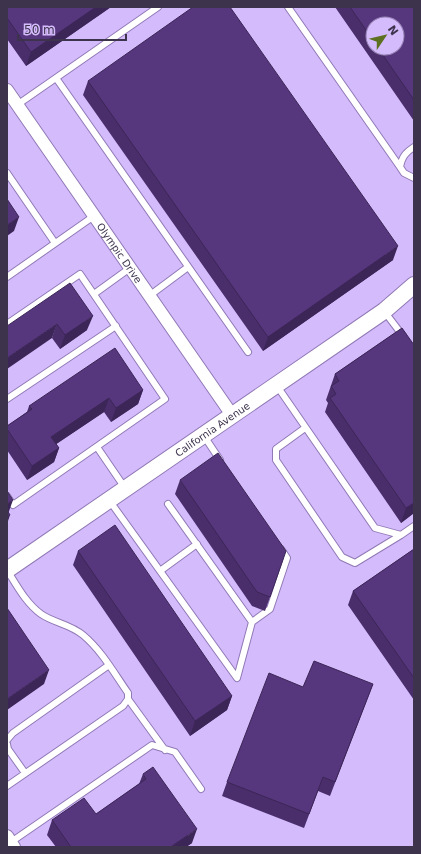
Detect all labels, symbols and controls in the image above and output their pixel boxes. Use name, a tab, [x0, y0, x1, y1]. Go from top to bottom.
scale bar	[18, 16, 126, 42]
north arrow	[365, 16, 405, 56]
text: 50 m	[24, 23, 55, 37]
text: N	[385, 23, 401, 38]
street label: Olympic Drive	[95, 221, 144, 285]
street label: California Avenue	[173, 400, 252, 458]

